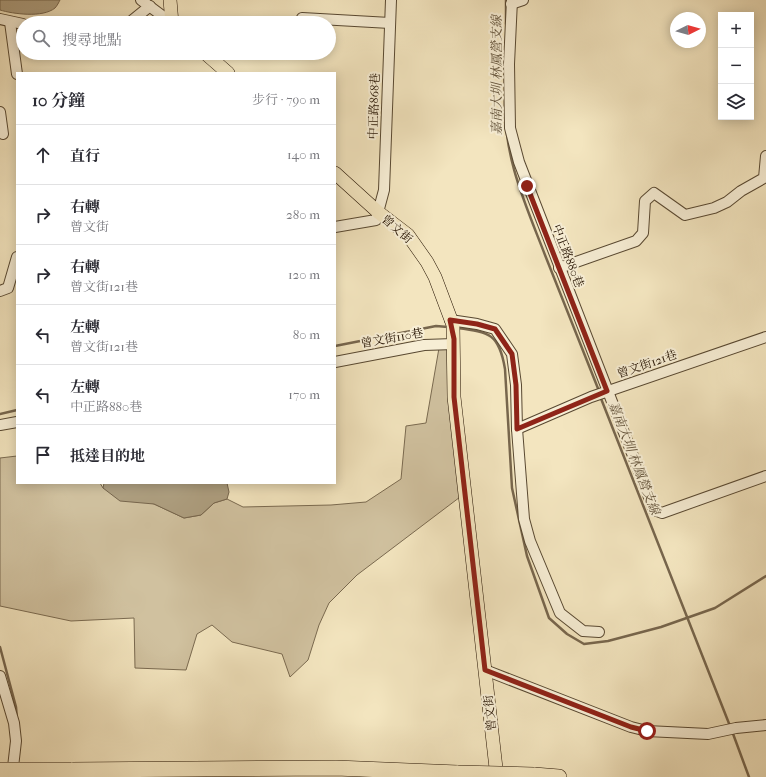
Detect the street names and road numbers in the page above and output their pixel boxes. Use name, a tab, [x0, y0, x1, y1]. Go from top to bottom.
street label: 中正路868巷	[366, 72, 382, 140]
street label: 曾文街	[379, 212, 416, 247]
street label: 中正路880巷	[550, 222, 586, 290]
street label: 曾文街110巷	[360, 326, 424, 350]
street label: 曾文街121巷	[615, 347, 679, 381]
street label: 曾文街	[481, 693, 499, 732]

